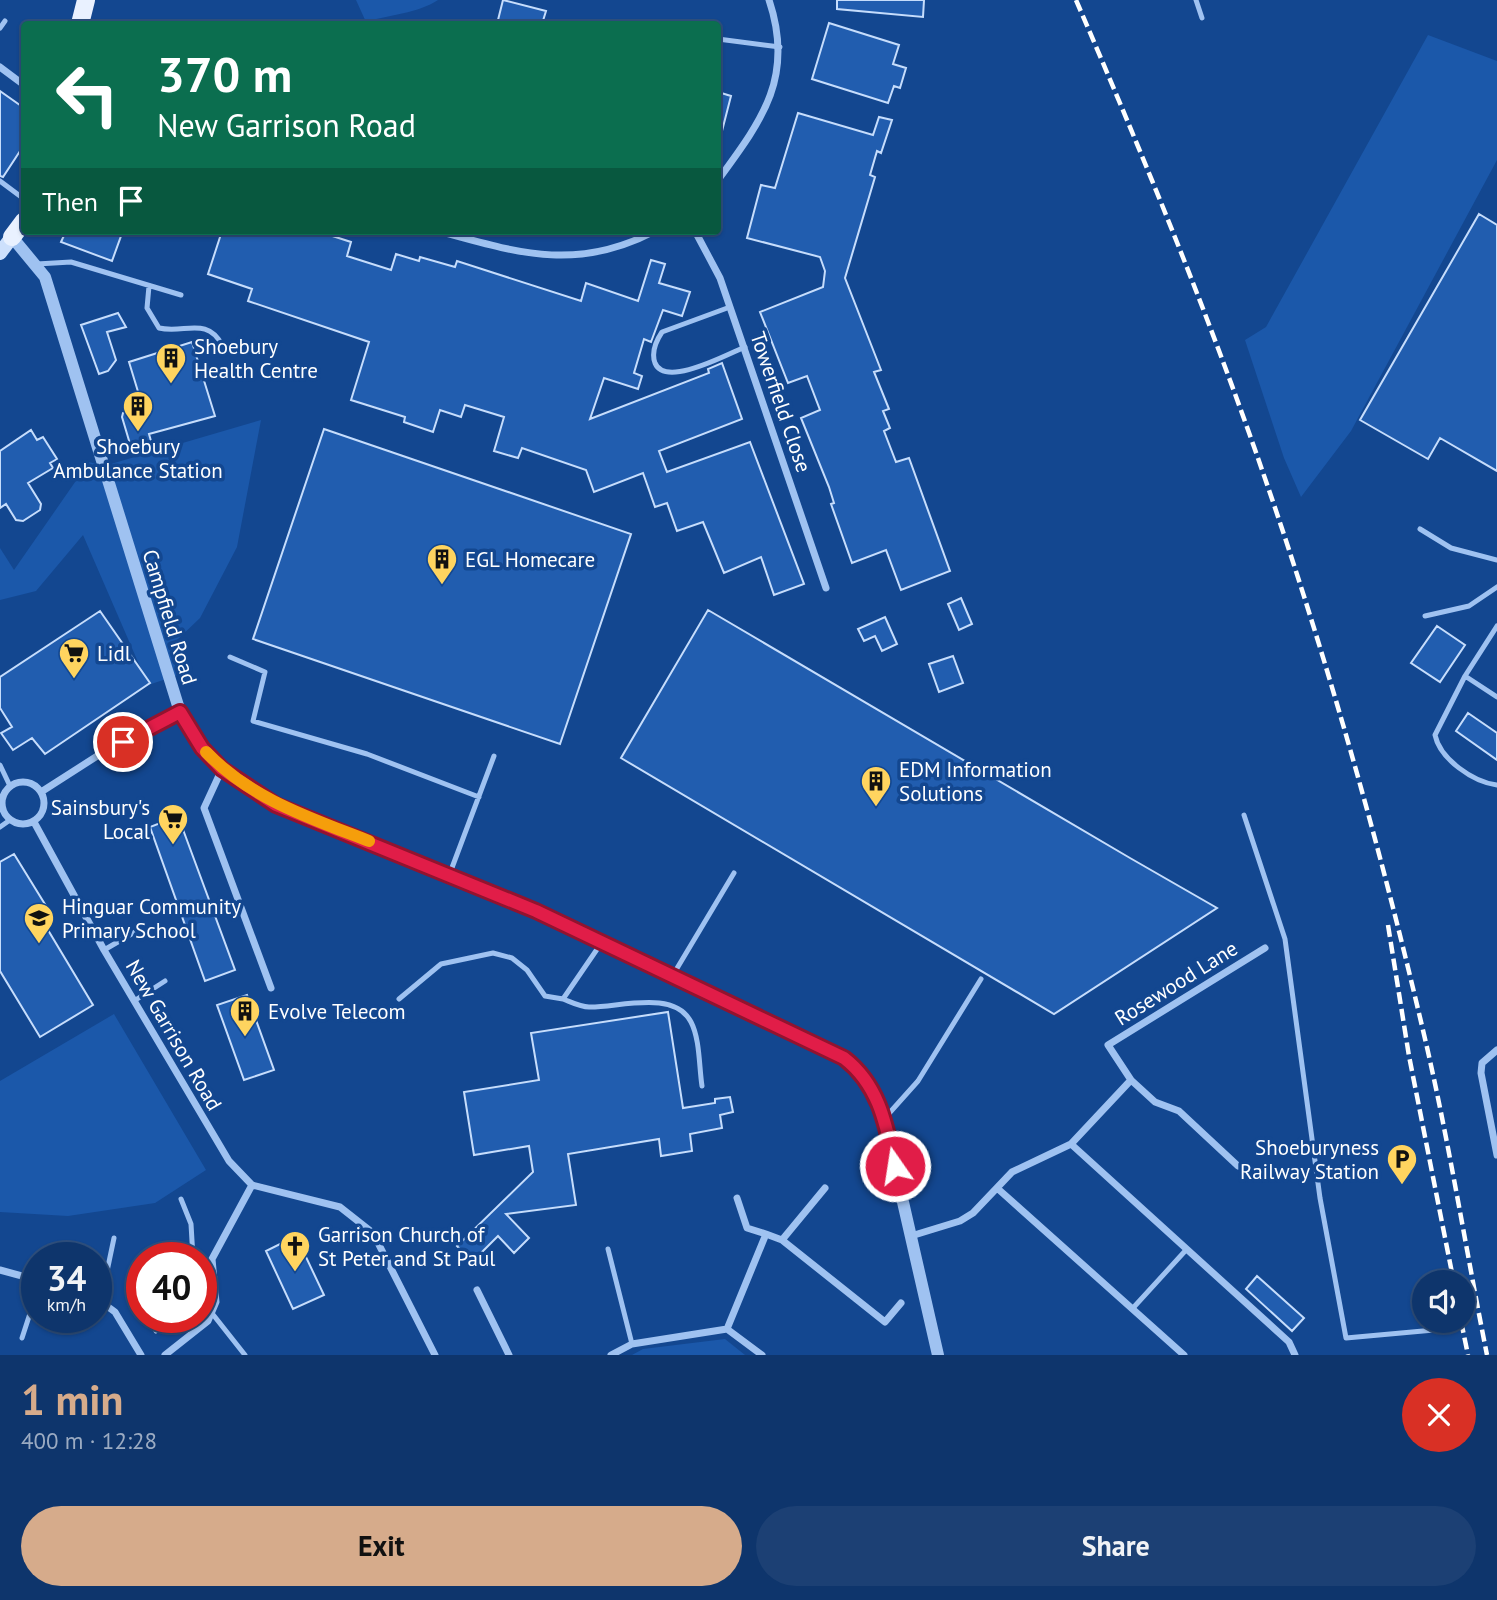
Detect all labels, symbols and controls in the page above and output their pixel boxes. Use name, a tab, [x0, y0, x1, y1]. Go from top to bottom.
text: 370 m	[157, 42, 292, 106]
icon: left	[42, 49, 133, 140]
text: New Garrison Road	[157, 104, 416, 146]
icon: arrive	[112, 182, 150, 220]
text: Then	[42, 185, 98, 218]
street label: Towerfield Close	[744, 328, 818, 476]
place label: Shoebury Health Centre	[194, 333, 318, 384]
building icon: Shoebury Health Centre	[154, 341, 188, 385]
building icon: Shoebury Ambulance Station	[121, 389, 155, 433]
place label: Shoebury Ambulance Station	[53, 433, 223, 484]
building icon: EGL Homecare	[425, 542, 459, 586]
street label: Campfield Road	[137, 546, 203, 688]
place label: EGL Homecare	[465, 546, 595, 573]
supermarket icon: Lidl	[57, 636, 91, 680]
place label: Lidl	[97, 640, 131, 667]
pin	[93, 712, 153, 772]
icon: arrive	[104, 723, 142, 761]
place label: EDM Information Solutions	[899, 756, 1052, 807]
building icon: EDM Information Solutions	[859, 764, 893, 808]
place label: Sainsbury's Local	[51, 794, 150, 845]
supermarket icon: Sainsbury's Local	[156, 802, 190, 846]
place label: Hinguar Community Primary School	[62, 893, 241, 944]
school or university icon: Hinguar Community Primary School	[22, 901, 56, 945]
street label: Rosewood Lane	[1110, 935, 1242, 1031]
street label: New Garrison Road	[120, 955, 228, 1115]
building icon: Evolve Telecom	[228, 994, 262, 1038]
place label: Evolve Telecom	[268, 998, 406, 1025]
position arrow	[858, 1129, 932, 1203]
place label: Shoeburyness Railway Station	[1240, 1134, 1379, 1185]
parking icon: Shoeburyness Railway Station	[1385, 1142, 1419, 1186]
place label: Garrison Church of St Peter and St Paul	[318, 1221, 495, 1272]
church icon: Garrison Church of St Peter and St Paul	[278, 1229, 312, 1273]
speed limit sign: 40	[126, 1242, 217, 1333]
text: 34	[47, 1255, 86, 1301]
map controls	[1412, 1270, 1475, 1333]
button: sound	[1412, 1270, 1475, 1333]
text: km/h	[47, 1293, 86, 1316]
text: 1 min	[21, 1372, 123, 1427]
button: close	[1402, 1378, 1476, 1452]
text: 400 m · 12:28	[21, 1426, 157, 1455]
button: Exit	[21, 1506, 742, 1586]
button: Share	[756, 1506, 1476, 1586]

